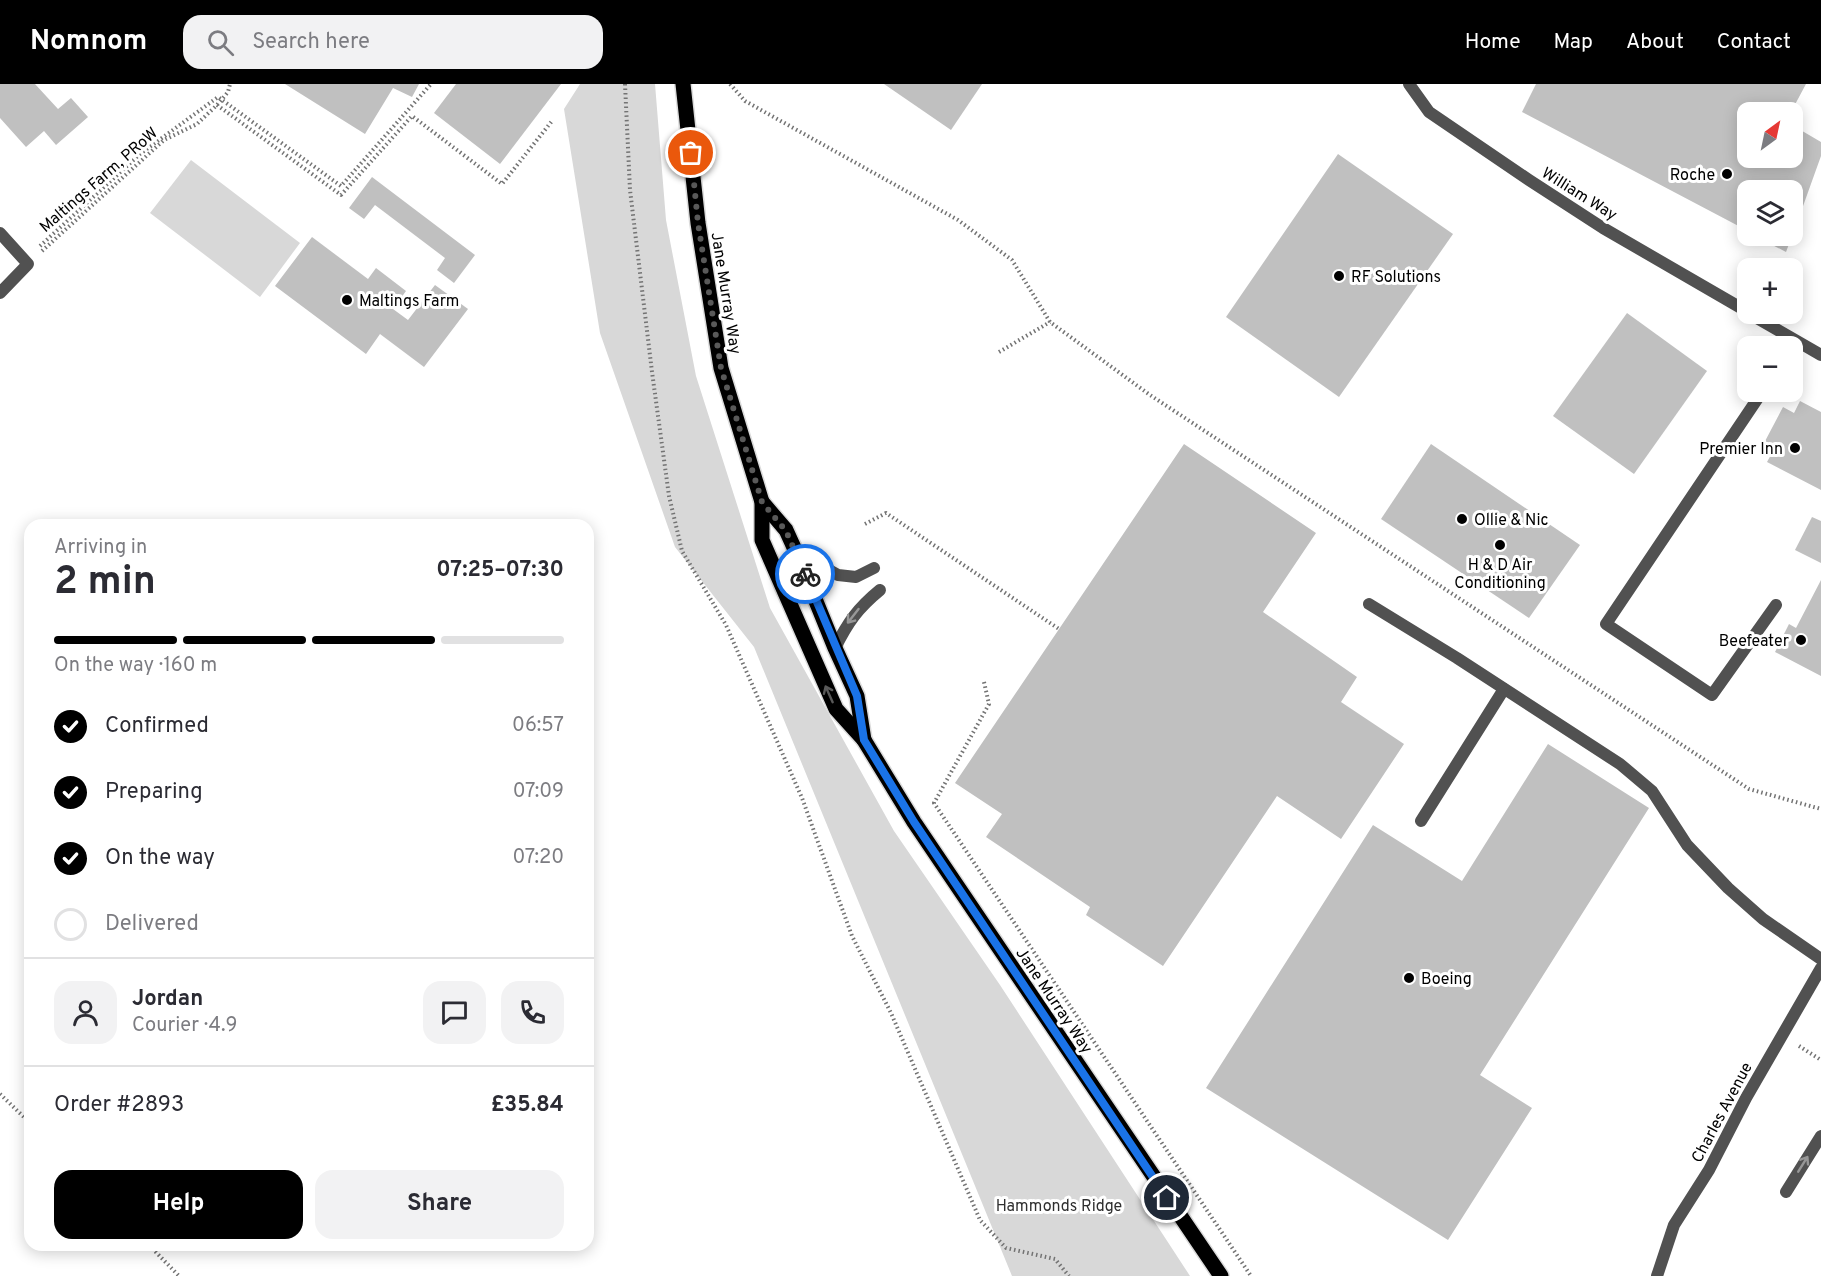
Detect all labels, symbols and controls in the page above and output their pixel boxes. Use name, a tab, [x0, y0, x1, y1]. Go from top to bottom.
search box	[183, 15, 603, 69]
text: Nomnom	[30, 24, 147, 60]
icon: search	[204, 26, 237, 59]
text: Search here	[252, 29, 370, 56]
text: Home	[1465, 29, 1521, 56]
text: Map	[1554, 29, 1593, 56]
text: About	[1626, 29, 1684, 56]
text: Contact	[1717, 29, 1791, 56]
north arrow	[1737, 102, 1803, 168]
map controls	[1737, 102, 1803, 402]
street label: Maltings Farm, PRoW	[36, 124, 163, 237]
pin	[665, 127, 716, 178]
icon: bag	[674, 136, 707, 169]
street label: William Way	[1537, 164, 1620, 226]
place label: Roche	[1670, 166, 1715, 186]
marker: Roche	[1720, 167, 1734, 181]
button: layers	[1737, 180, 1803, 246]
street label: Jane Murray Way	[706, 231, 745, 356]
button: +	[1737, 258, 1803, 324]
place label: RF Solutions	[1351, 268, 1441, 288]
marker: RF Solutions	[1332, 269, 1346, 283]
place label: Maltings Farm	[359, 292, 459, 312]
marker: Maltings Farm	[340, 293, 354, 307]
button: −	[1737, 336, 1803, 402]
place label: Premier Inn	[1699, 440, 1783, 460]
marker: Premier Inn	[1788, 441, 1802, 455]
place label: Ollie & Nic	[1474, 511, 1548, 531]
marker: Ollie & Nic	[1455, 512, 1469, 526]
text: Arriving in	[54, 535, 147, 561]
marker: H & D Air Conditioning	[1493, 538, 1507, 552]
courier	[775, 544, 835, 604]
place label: H & D Air Conditioning	[1454, 556, 1546, 594]
text: 07:25–07:30	[436, 557, 564, 584]
icon: bike	[789, 558, 822, 591]
text: 2 min	[54, 559, 156, 608]
one-way arrow	[847, 607, 860, 623]
place label: Beefeater	[1719, 632, 1789, 652]
marker: Beefeater	[1794, 633, 1808, 647]
text: On the way · 160 m	[54, 653, 217, 679]
one-way arrow	[823, 685, 834, 703]
icon: check	[54, 710, 87, 743]
text: Confirmed	[105, 713, 209, 740]
text: 06:57	[512, 713, 564, 739]
icon: check	[54, 776, 87, 809]
text: Preparing	[105, 779, 203, 806]
text: 07:09	[513, 779, 564, 805]
icon: check	[54, 842, 87, 875]
text: On the way	[105, 845, 215, 872]
text: 07:20	[513, 845, 564, 871]
text: Delivered	[105, 911, 199, 938]
street label: Jane Murray Way	[1011, 944, 1096, 1058]
place label: Boeing	[1421, 970, 1472, 990]
marker: Boeing	[1402, 971, 1416, 985]
button: person	[54, 981, 117, 1044]
button: chat	[423, 981, 486, 1044]
button: phone	[501, 981, 564, 1044]
text: Jordan	[132, 986, 203, 1013]
text: Courier · 4.9	[132, 1013, 237, 1039]
street label: Charles Avenue	[1688, 1059, 1758, 1167]
text: Order #2893	[54, 1092, 184, 1119]
text: £35.84	[491, 1092, 564, 1119]
one-way arrow	[1797, 1156, 1810, 1173]
button: Help	[54, 1170, 303, 1239]
button: Share	[315, 1170, 564, 1239]
pin	[1141, 1172, 1192, 1223]
icon: home	[1150, 1181, 1183, 1214]
park label: Hammonds Ridge	[996, 1197, 1122, 1217]

